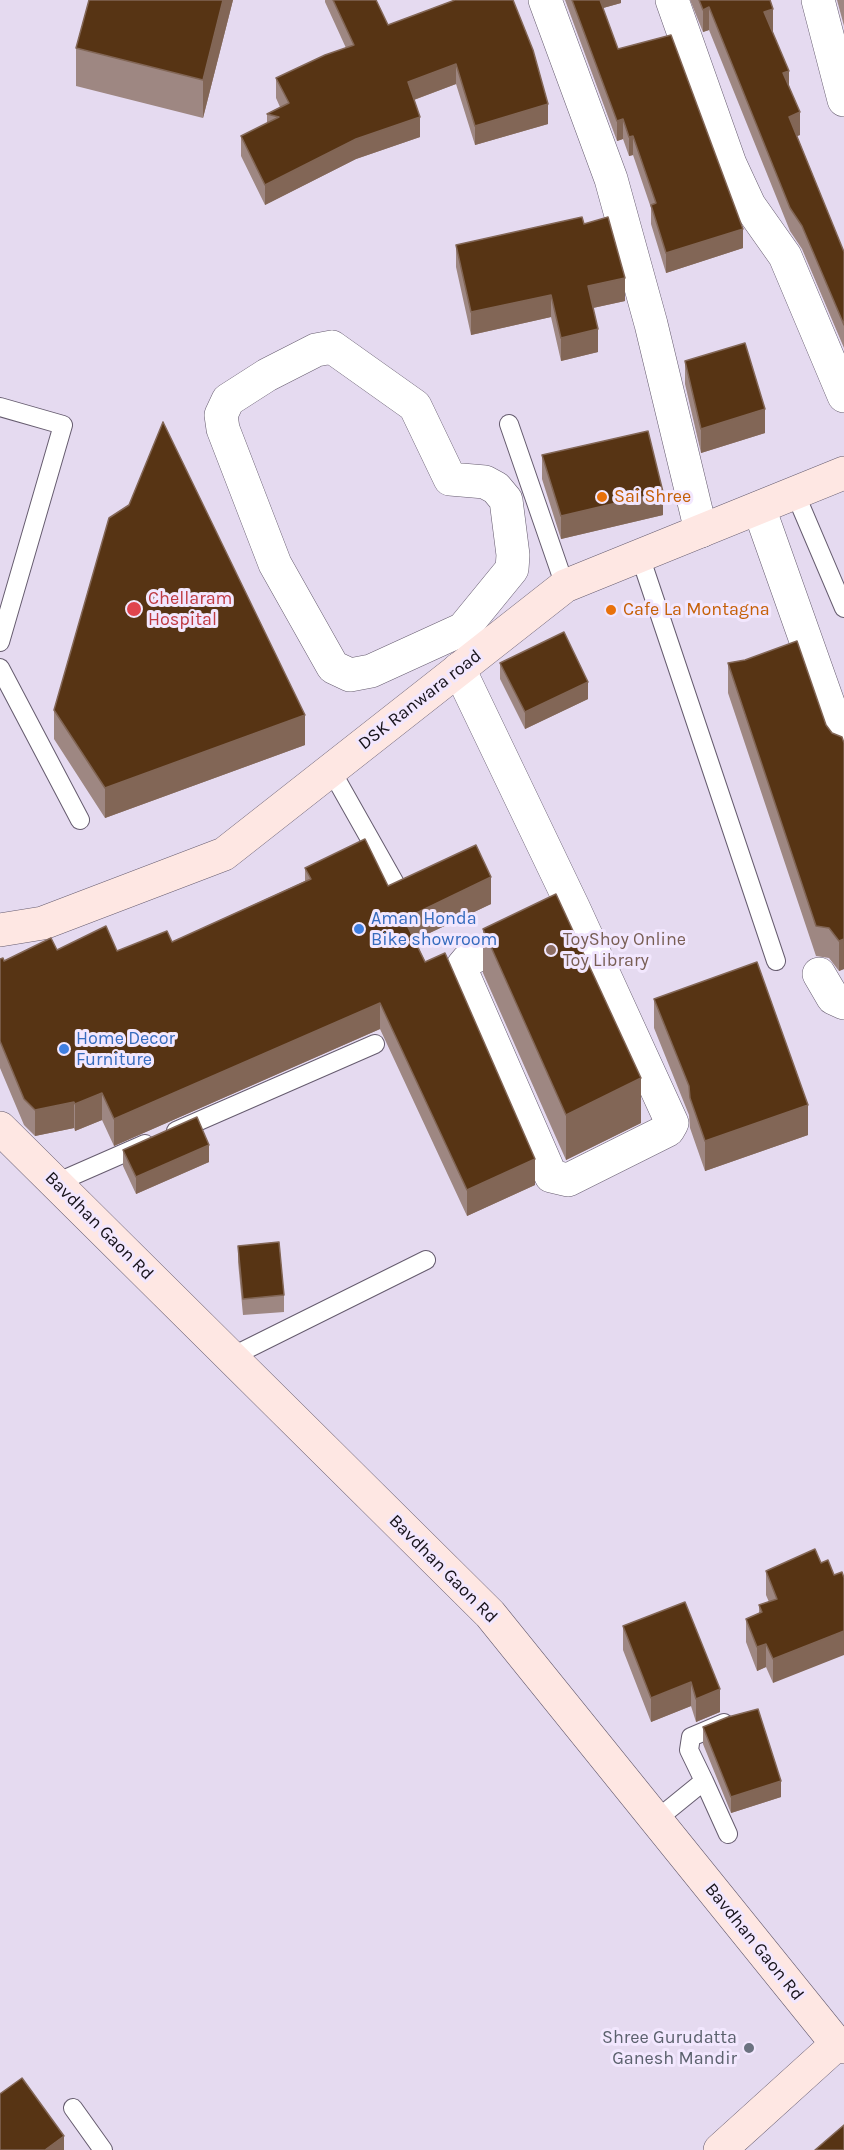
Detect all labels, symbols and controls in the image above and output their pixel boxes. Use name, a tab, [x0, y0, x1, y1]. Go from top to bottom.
place label: Sai Shree	[614, 486, 691, 508]
marker: Sai Shree	[595, 490, 609, 504]
place label: Chellaram Hospital	[148, 588, 232, 630]
place label: Cafe La Montagna	[623, 599, 770, 621]
marker: Chellaram Hospital	[125, 600, 143, 618]
marker: Cafe La Montagna	[604, 603, 618, 617]
street label: DSK Ranwara road	[354, 645, 486, 755]
place label: Aman Honda Bike showroom	[371, 908, 497, 950]
marker: Aman Honda Bike showroom	[352, 922, 366, 936]
place label: ToyShoy Online Toy Library	[563, 929, 686, 972]
marker: ToyShoy Online Toy Library	[544, 943, 558, 957]
place label: Home Decor Furniture	[76, 1028, 175, 1070]
marker: Home Decor Furniture	[57, 1042, 71, 1056]
street label: Bavdhan Gaon Rd	[40, 1167, 158, 1285]
street label: Bavdhan Gaon Rd	[384, 1510, 502, 1628]
street label: Bavdhan Gaon Rd	[700, 1879, 808, 2005]
place label: Shree Gurudatta Ganesh Mandir	[602, 2027, 737, 2070]
marker: Shree Gurudatta Ganesh Mandir	[742, 2041, 756, 2055]

